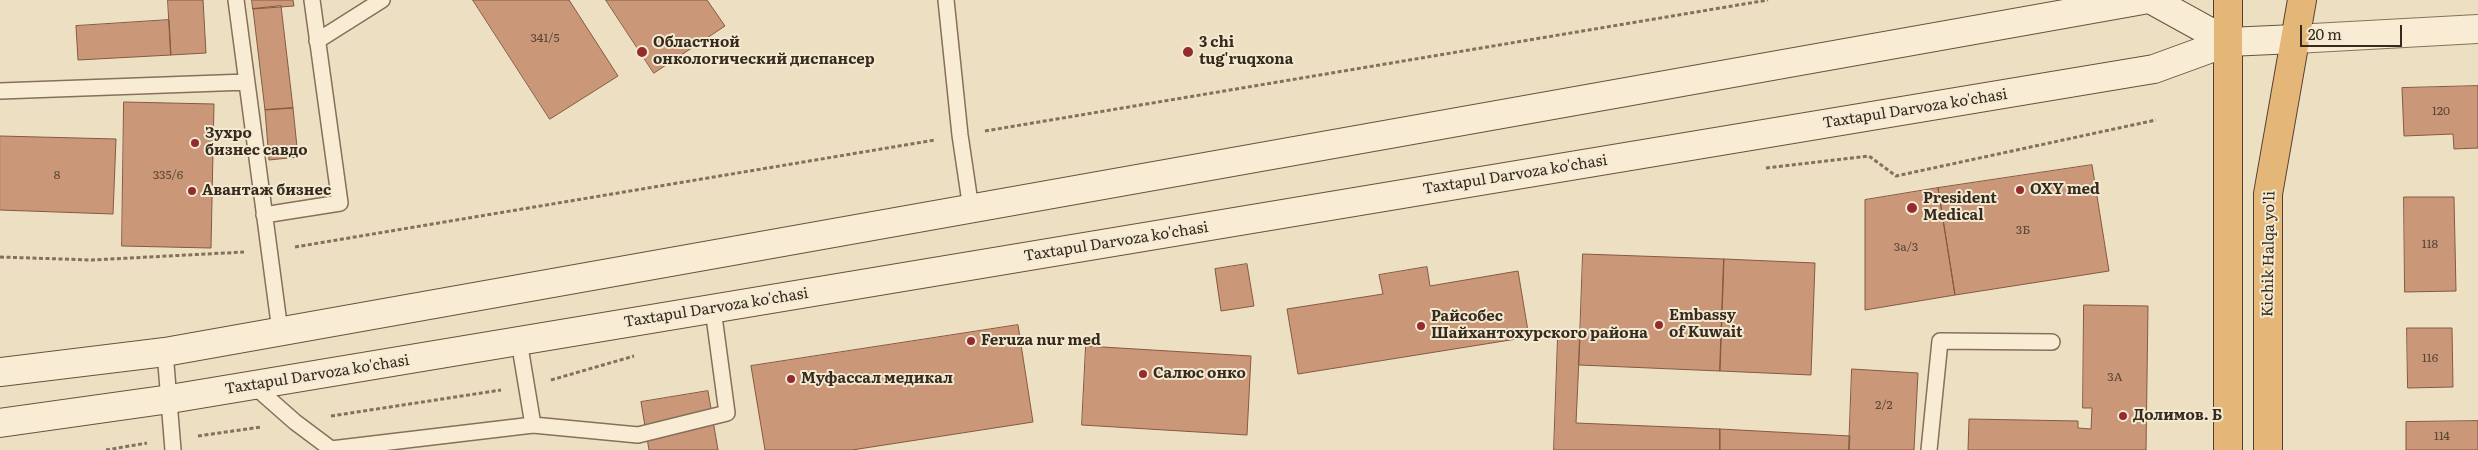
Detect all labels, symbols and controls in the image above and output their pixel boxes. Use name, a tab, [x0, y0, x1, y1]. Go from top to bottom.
scale bar	[2303, 15, 2406, 47]
text: 20 m	[2308, 22, 2342, 45]
house number: 341/5	[530, 31, 560, 45]
place label: Областной онкологический диспансер	[653, 34, 875, 69]
place label: 3 chi tug'ruqxona	[1199, 34, 1293, 69]
marker: Областной онкологический диспансер	[635, 45, 649, 59]
marker: 3 chi tug'ruqxona	[1181, 45, 1195, 59]
street label: Taxtapul Darvoza ko'chasi	[1821, 86, 2009, 132]
house number: 120	[2432, 104, 2450, 118]
place label: Зухро бизнес савдо	[205, 125, 308, 160]
marker: Зухро бизнес савдо	[189, 137, 201, 149]
street label: Taxtapul Darvoza ko'chasi	[1421, 152, 1609, 198]
house number: 8	[54, 168, 60, 182]
house number: 335/6	[153, 168, 183, 182]
place label: OXY med	[2030, 181, 2100, 199]
place label: Авантаж бизнес	[202, 182, 331, 200]
marker: OXY med	[2014, 184, 2026, 196]
marker: Авантаж бизнес	[186, 185, 198, 197]
place label: President Medical	[1923, 190, 1997, 225]
street label: Kichik Halqa yo'li	[2259, 191, 2279, 317]
marker: President Medical	[1905, 201, 1919, 215]
street label: Taxtapul Darvoza ko'chasi	[1022, 219, 1210, 265]
house number: 3Б	[2016, 223, 2030, 237]
house number: 118	[2422, 237, 2438, 251]
house number: 3a/3	[1894, 240, 1918, 254]
street label: Taxtapul Darvoza ko'chasi	[622, 285, 810, 331]
place label: Embassy of Kuwait	[1669, 307, 1743, 342]
place label: Райсобес Шайхантохурского района	[1431, 308, 1648, 343]
marker: Embassy of Kuwait	[1653, 319, 1665, 331]
marker: Райсобес Шайхантохурского района	[1415, 320, 1427, 332]
place label: Feruza nur med	[981, 332, 1101, 350]
marker: Feruza nur med	[965, 335, 977, 347]
house number: 116	[2422, 351, 2438, 365]
street label: Taxtapul Darvoza ko'chasi	[223, 352, 411, 398]
place label: Салюс онко	[1153, 365, 1246, 383]
marker: Салюс онко	[1137, 368, 1149, 380]
place label: Муфассал медикал	[801, 370, 953, 388]
house number: 3А	[2107, 370, 2123, 384]
marker: Муфассал медикал	[785, 373, 797, 385]
house number: 2/2	[1875, 398, 1893, 412]
place label: Долимов. Б	[2133, 407, 2222, 425]
marker: Долимов. Б	[2117, 410, 2129, 422]
house number: 114	[2434, 429, 2450, 443]

